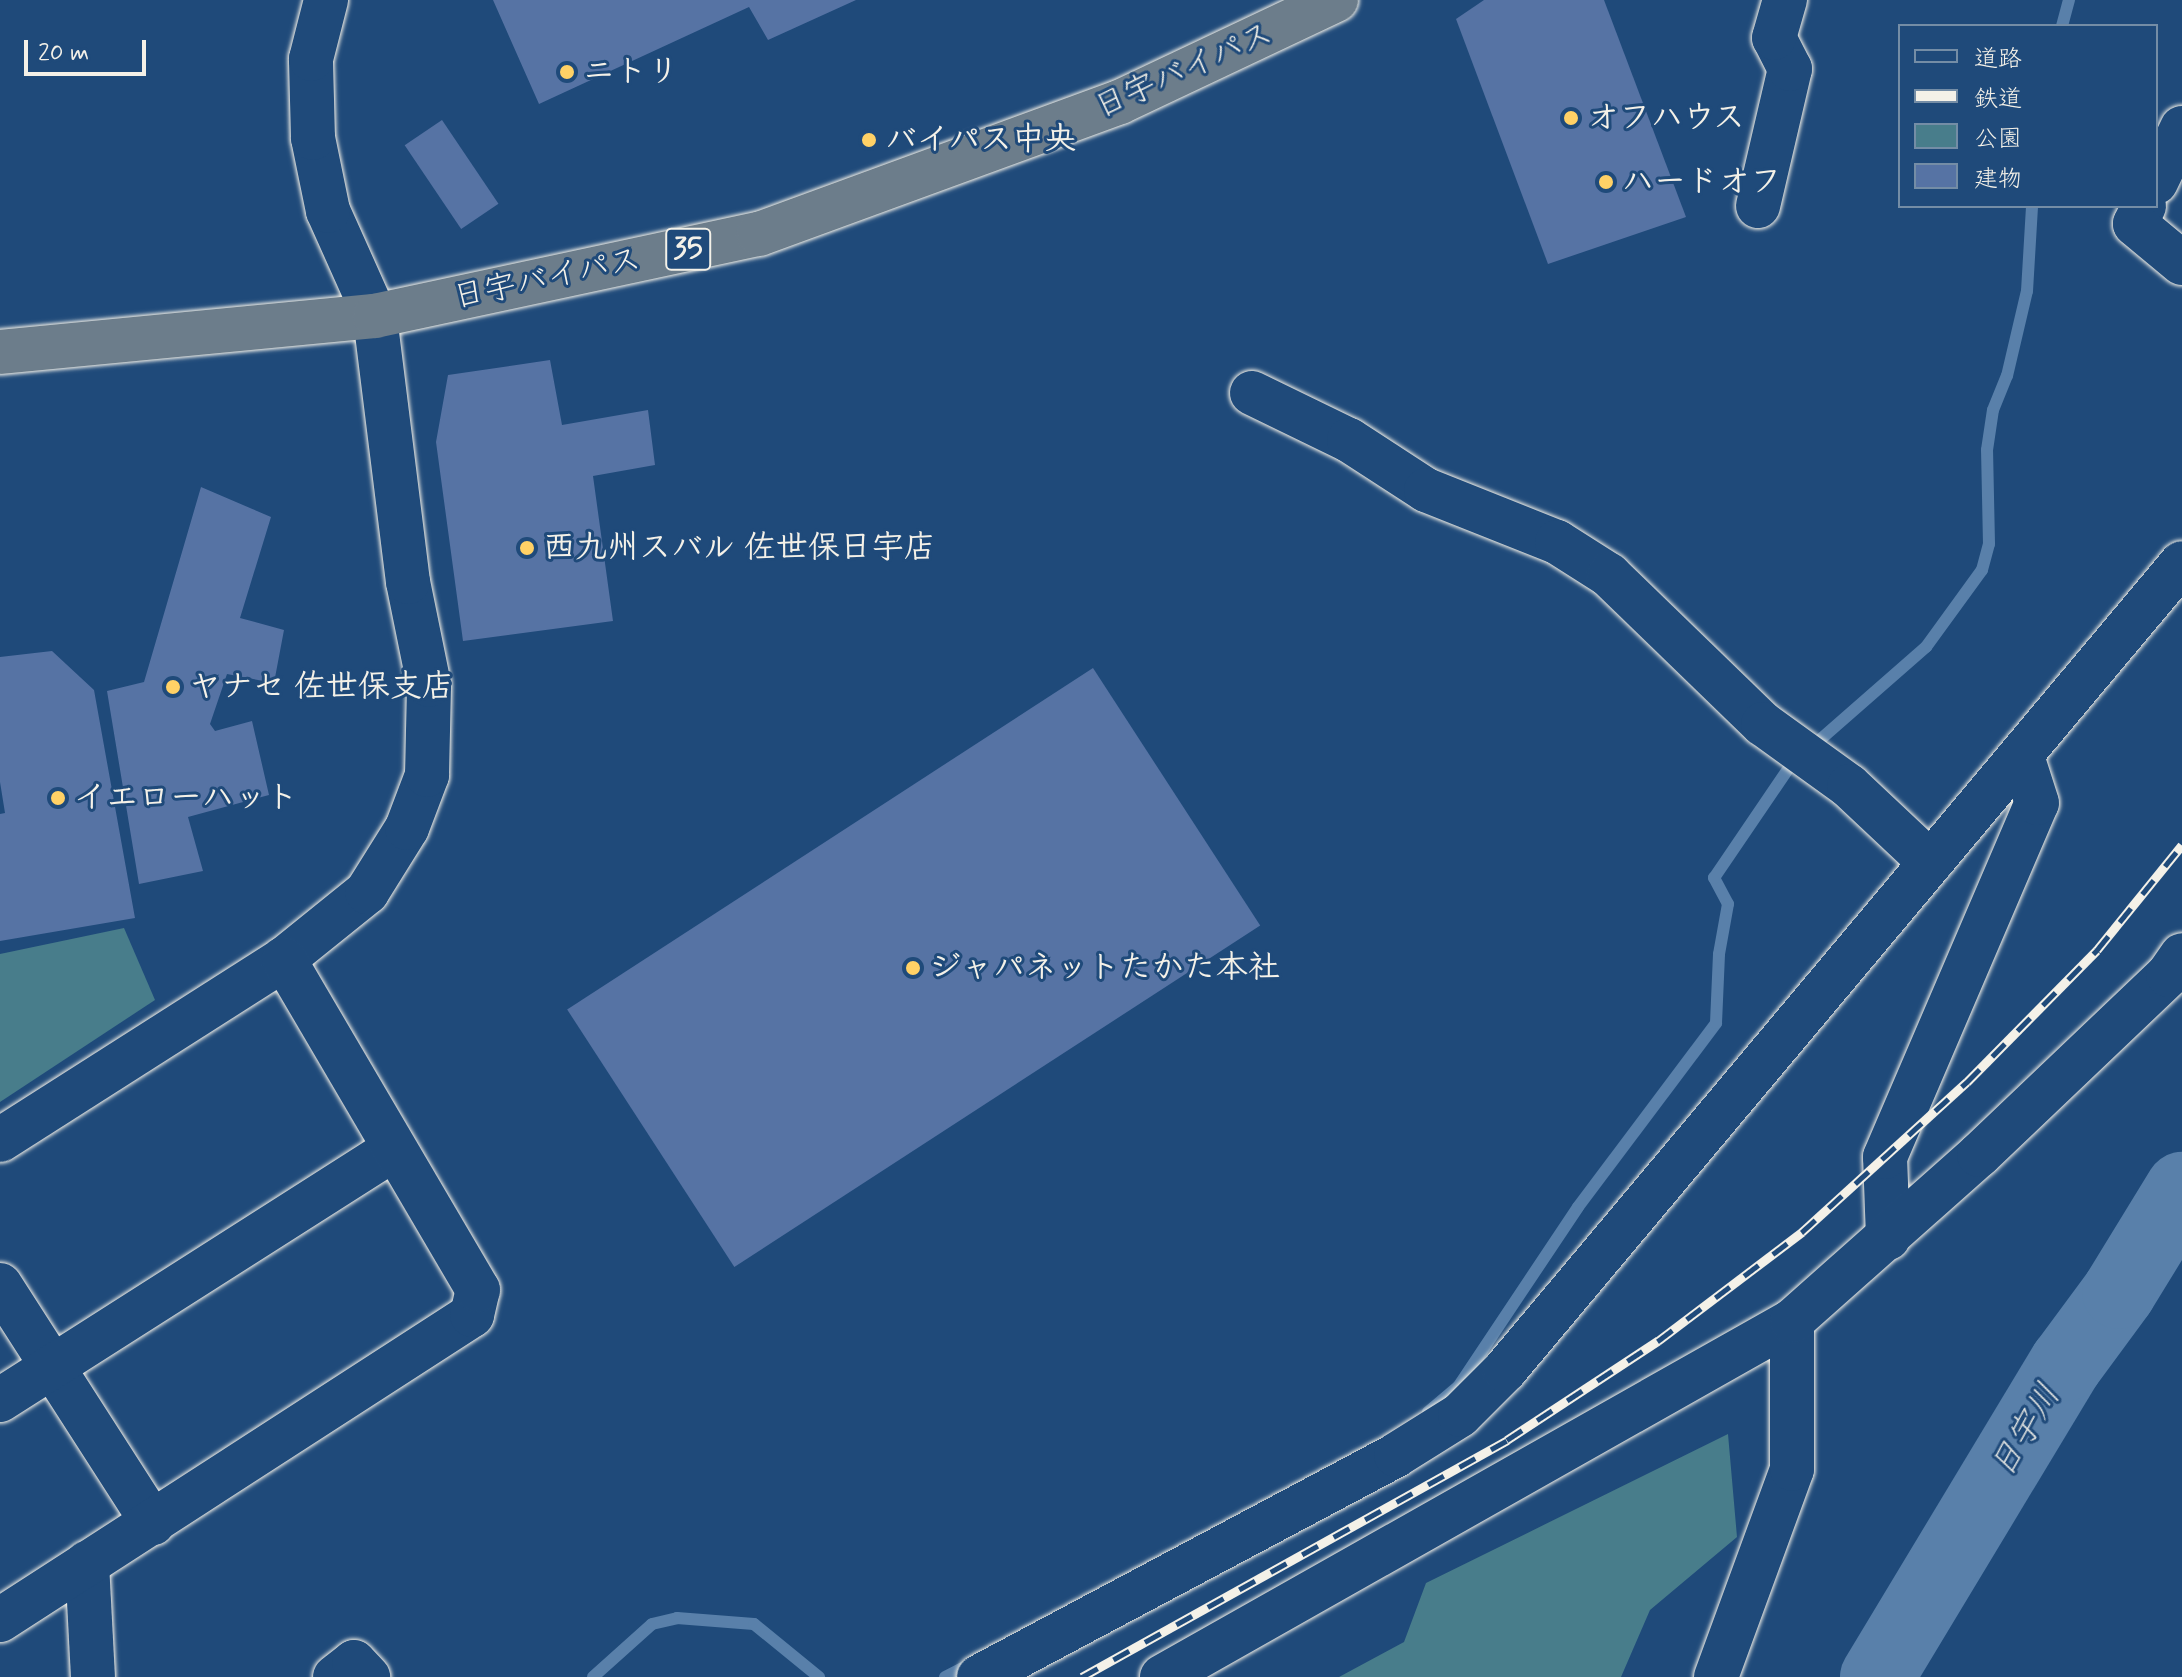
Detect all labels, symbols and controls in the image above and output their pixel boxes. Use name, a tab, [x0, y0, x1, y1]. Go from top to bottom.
street label: 日宇バイパス	[1088, 14, 1280, 128]
scale bar	[28, 24, 150, 74]
legend	[1898, 24, 2158, 208]
text: 20 m	[38, 38, 89, 69]
text: 道路	[1974, 44, 2022, 75]
place label: ニトリ	[583, 53, 679, 91]
marker: ニトリ	[558, 63, 576, 81]
text: 鉄道	[1974, 84, 2022, 115]
place label: オフハウス	[1587, 99, 1747, 137]
marker: オフハウス	[1562, 109, 1580, 127]
place label: バイパス中央	[885, 121, 1077, 159]
text: 公園	[1974, 124, 2022, 155]
marker: バイパス中央	[860, 131, 878, 149]
place label: ハードオフ	[1622, 163, 1782, 201]
text: 建物	[1974, 164, 2022, 195]
marker: ハードオフ	[1597, 173, 1615, 191]
road number: 35	[664, 223, 712, 275]
street label: 日宇バイパス	[449, 240, 645, 318]
place label: 西九州スバル 佐世保日宇店	[543, 529, 936, 567]
marker: 西九州スバル 佐世保日宇店	[518, 539, 536, 557]
place label: ヤナセ 佐世保支店	[189, 668, 454, 706]
marker: ヤナセ 佐世保支店	[164, 678, 182, 696]
place label: イエローハット	[74, 779, 298, 817]
marker: イエローハット	[49, 789, 67, 807]
place label: ジャパネットたかた本社	[929, 949, 1281, 987]
marker: ジャパネットたかた本社	[904, 959, 922, 977]
water label: 日宇川	[1982, 1377, 2070, 1485]

